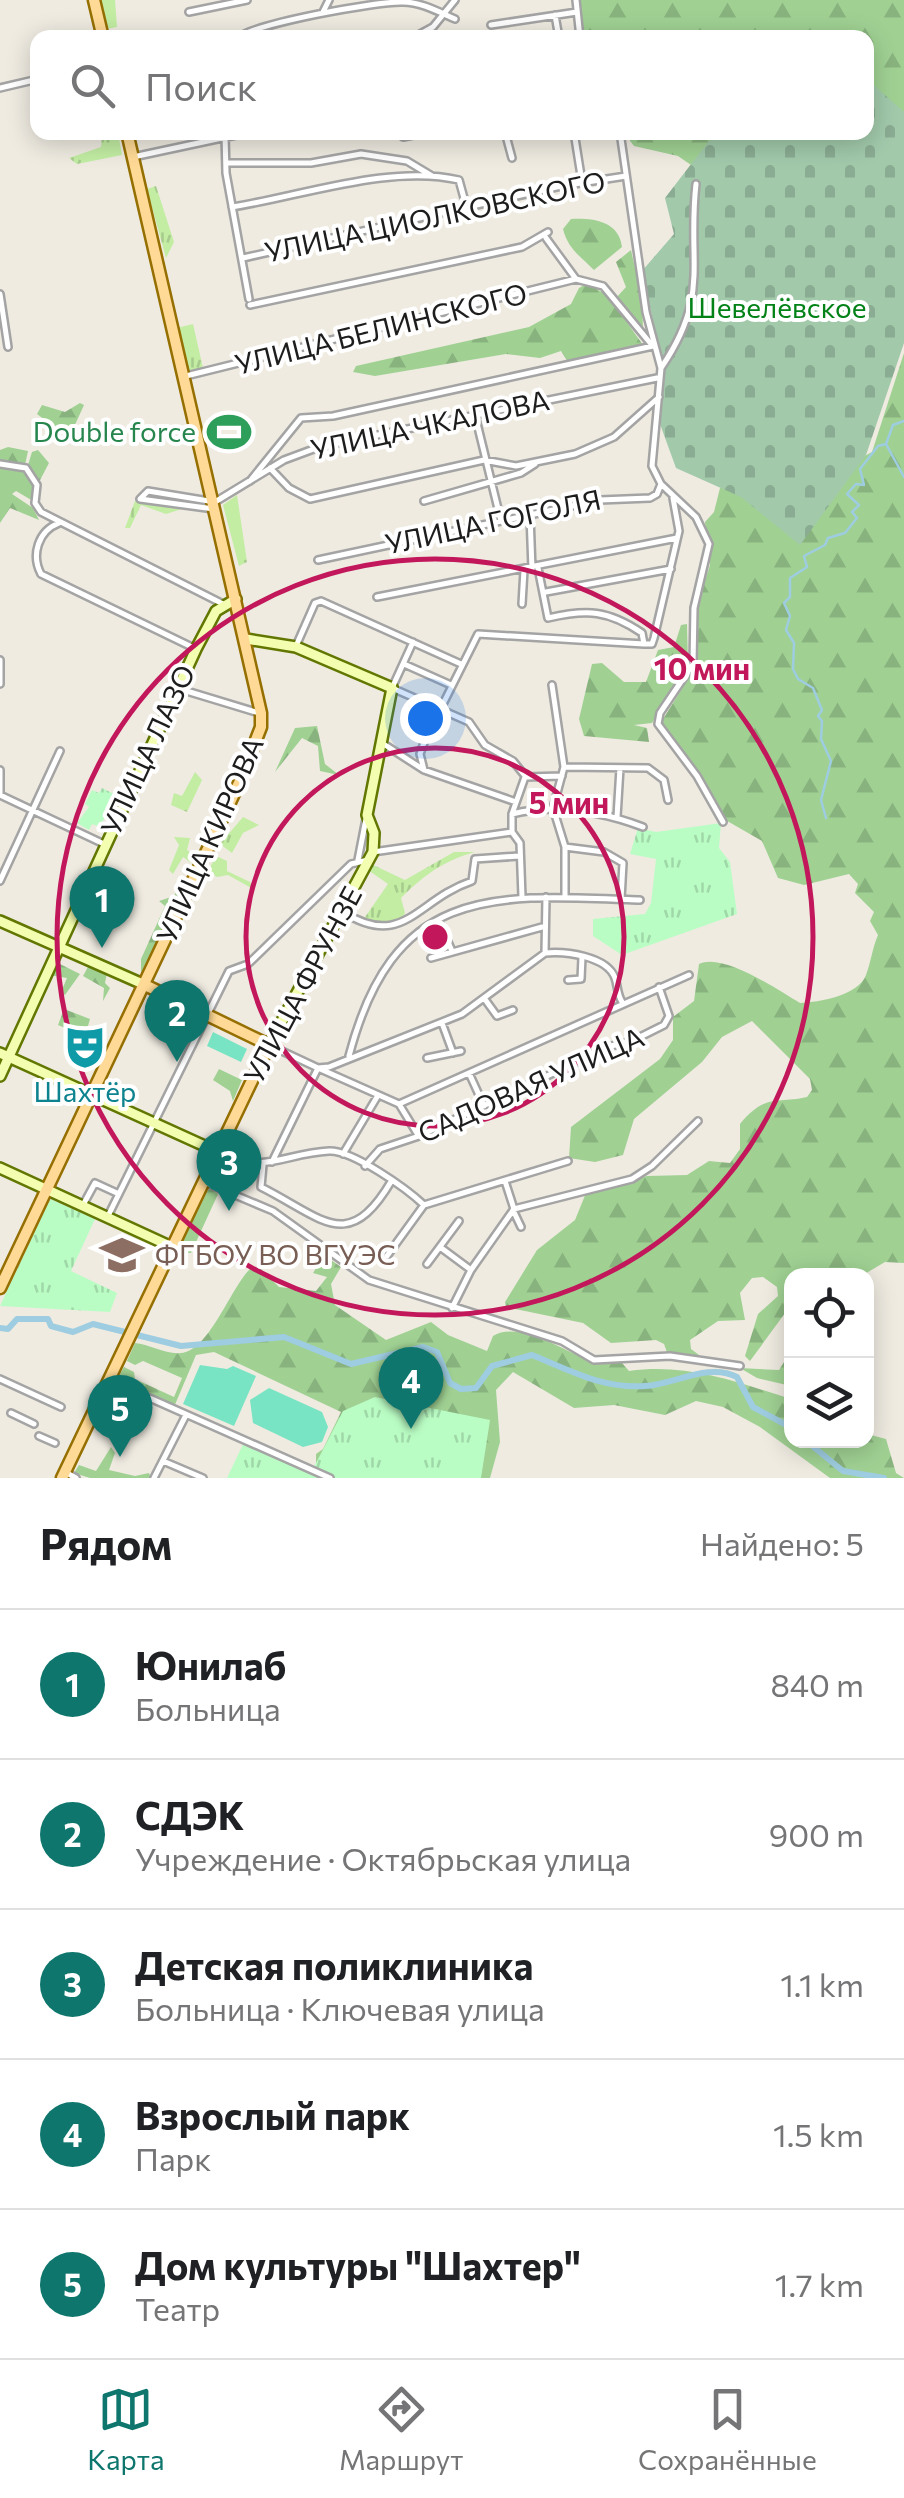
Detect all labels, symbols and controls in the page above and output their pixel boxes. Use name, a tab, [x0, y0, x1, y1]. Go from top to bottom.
search box	[30, 30, 874, 140]
icon: search	[65, 58, 120, 113]
text: Поиск	[145, 62, 257, 109]
street label: УЛИЦА ЦИОЛКОВСКОГО	[261, 163, 608, 269]
street label: УЛИЦА БЕЛИНСКОГО	[231, 275, 530, 381]
park label: Шевелёвское	[687, 290, 867, 324]
street label: УЛИЦА ЧКАЛОВА	[307, 382, 552, 466]
sports icon: Double force	[205, 408, 253, 456]
place label: Double force	[33, 414, 196, 448]
street label: УЛИЦА ГОГОЛЯ	[382, 482, 604, 560]
text: 10 мин	[654, 649, 750, 686]
street label: УЛИЦА ЛАЗО	[93, 659, 201, 840]
your location	[400, 693, 451, 744]
street label: УЛИЦА КИРОВА	[148, 731, 270, 948]
text: 5 мин	[529, 783, 609, 820]
pin: 1	[70, 866, 134, 948]
street label: УЛИЦА ФРУНЗЕ	[236, 880, 368, 1089]
centre of rings	[417, 919, 453, 955]
pin: 2	[144, 980, 210, 1062]
street label: САДОВАЯ УЛИЦА	[412, 1019, 649, 1149]
theatre icon: Шахтёр	[61, 1023, 109, 1071]
place label: Шахтёр	[34, 1074, 136, 1108]
pin: 3	[196, 1128, 262, 1211]
school or university icon: ФГБОУ ВО ВГУЭС	[98, 1231, 146, 1279]
place label: ФГБОУ ВО ВГУЭС	[155, 1237, 396, 1271]
map controls	[784, 1268, 874, 1448]
button: locate	[784, 1268, 874, 1358]
pin: 4	[378, 1346, 444, 1429]
button: layers	[784, 1358, 874, 1448]
pin: 5	[88, 1374, 152, 1457]
text: Рядом	[40, 1517, 172, 1569]
text: Найдено: 5	[700, 1523, 864, 1563]
text: Юнилаб	[135, 1641, 286, 1688]
text: 1	[65, 1664, 80, 1704]
text: 840 m	[770, 1664, 864, 1704]
text: Больница	[135, 1688, 281, 1728]
text: СДЭК	[135, 1791, 244, 1838]
text: 2	[63, 1814, 82, 1854]
text: 900 m	[769, 1814, 864, 1854]
text: Учреждение · Октябрьская улица	[135, 1838, 631, 1878]
text: Детская поликлиника	[135, 1941, 533, 1988]
text: 3	[63, 1964, 82, 2004]
text: 1.1 km	[780, 1964, 864, 2004]
text: Больница · Ключевая улица	[135, 1988, 545, 2028]
text: Взрослый парк	[135, 2091, 410, 2138]
text: 4	[63, 2114, 82, 2154]
text: 1.5 km	[773, 2114, 864, 2154]
text: Парк	[135, 2138, 211, 2178]
text: Дом культуры "Шахтер"	[135, 2241, 581, 2288]
text: 5	[63, 2264, 82, 2304]
text: 1.7 km	[775, 2264, 864, 2304]
text: Театр	[135, 2288, 220, 2328]
tab: Карта	[87, 2382, 164, 2476]
tab: Маршрут	[339, 2382, 463, 2476]
tab: Сохранённые	[638, 2382, 817, 2476]

